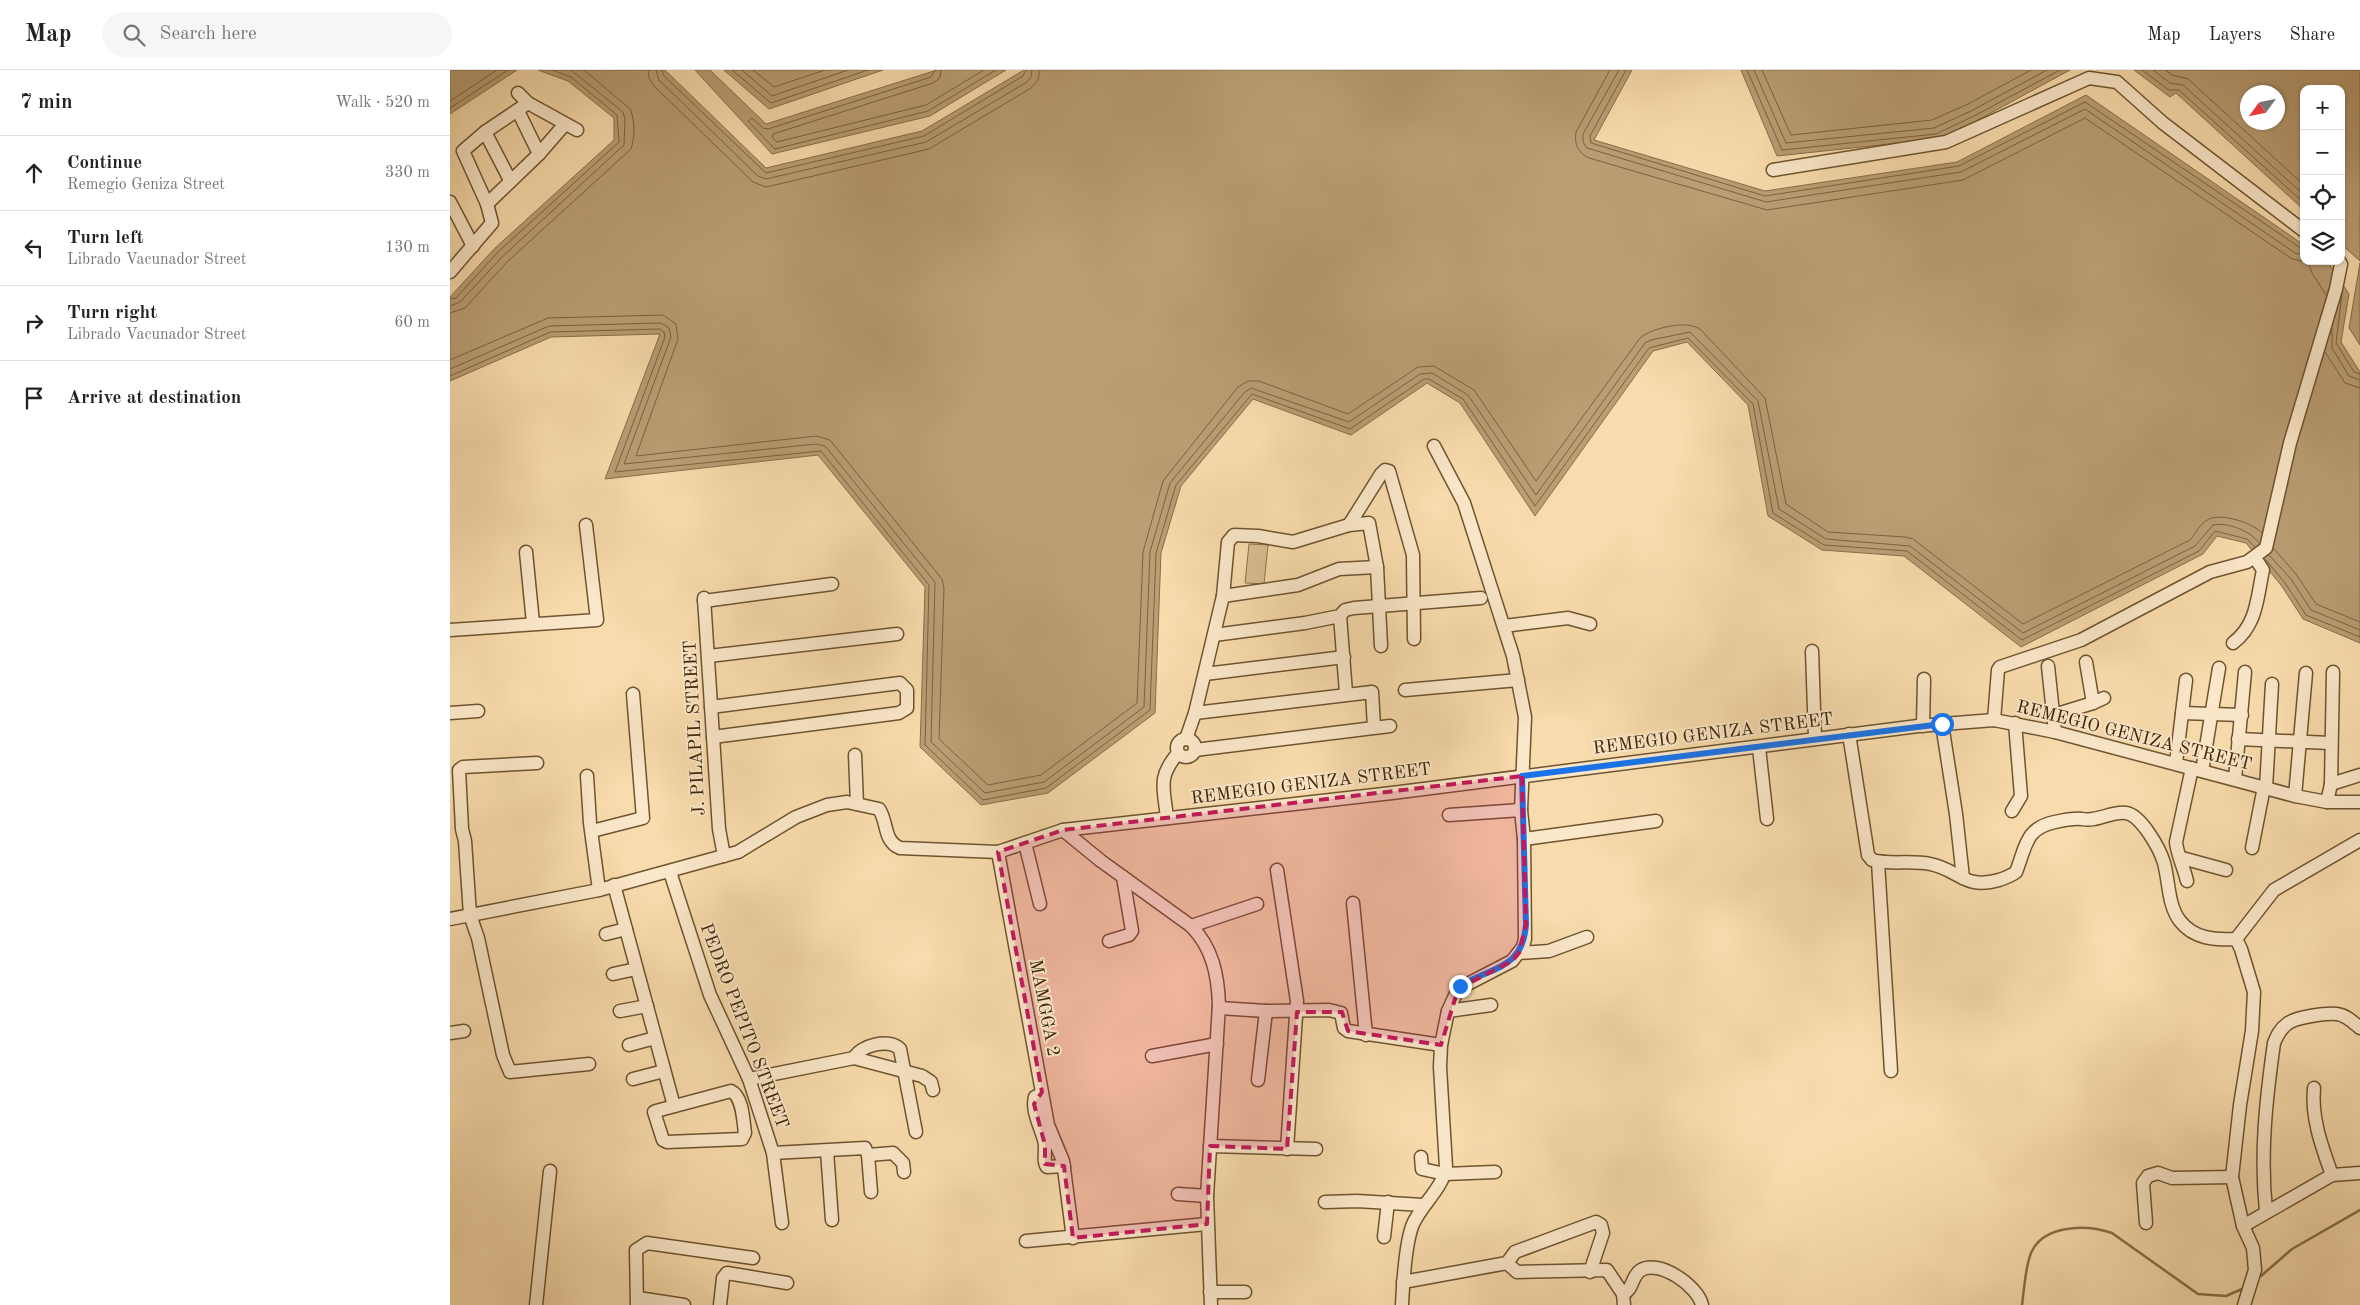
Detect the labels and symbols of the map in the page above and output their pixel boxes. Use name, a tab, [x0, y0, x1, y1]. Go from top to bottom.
north arrow	[2240, 85, 2285, 130]
street label: J. PILAPIL STREET	[681, 640, 709, 816]
street label: REMEGIO GENIZA STREET	[2014, 698, 2254, 774]
street label: REMEGIO GENIZA STREET	[1592, 710, 1834, 758]
route start	[1931, 713, 1954, 736]
street label: REMEGIO GENIZA STREET	[1190, 760, 1432, 808]
street label: PEDRO PEPITO STREET	[696, 921, 792, 1131]
street label: MAMGGA 2	[1026, 958, 1062, 1058]
route end	[1449, 975, 1472, 998]

